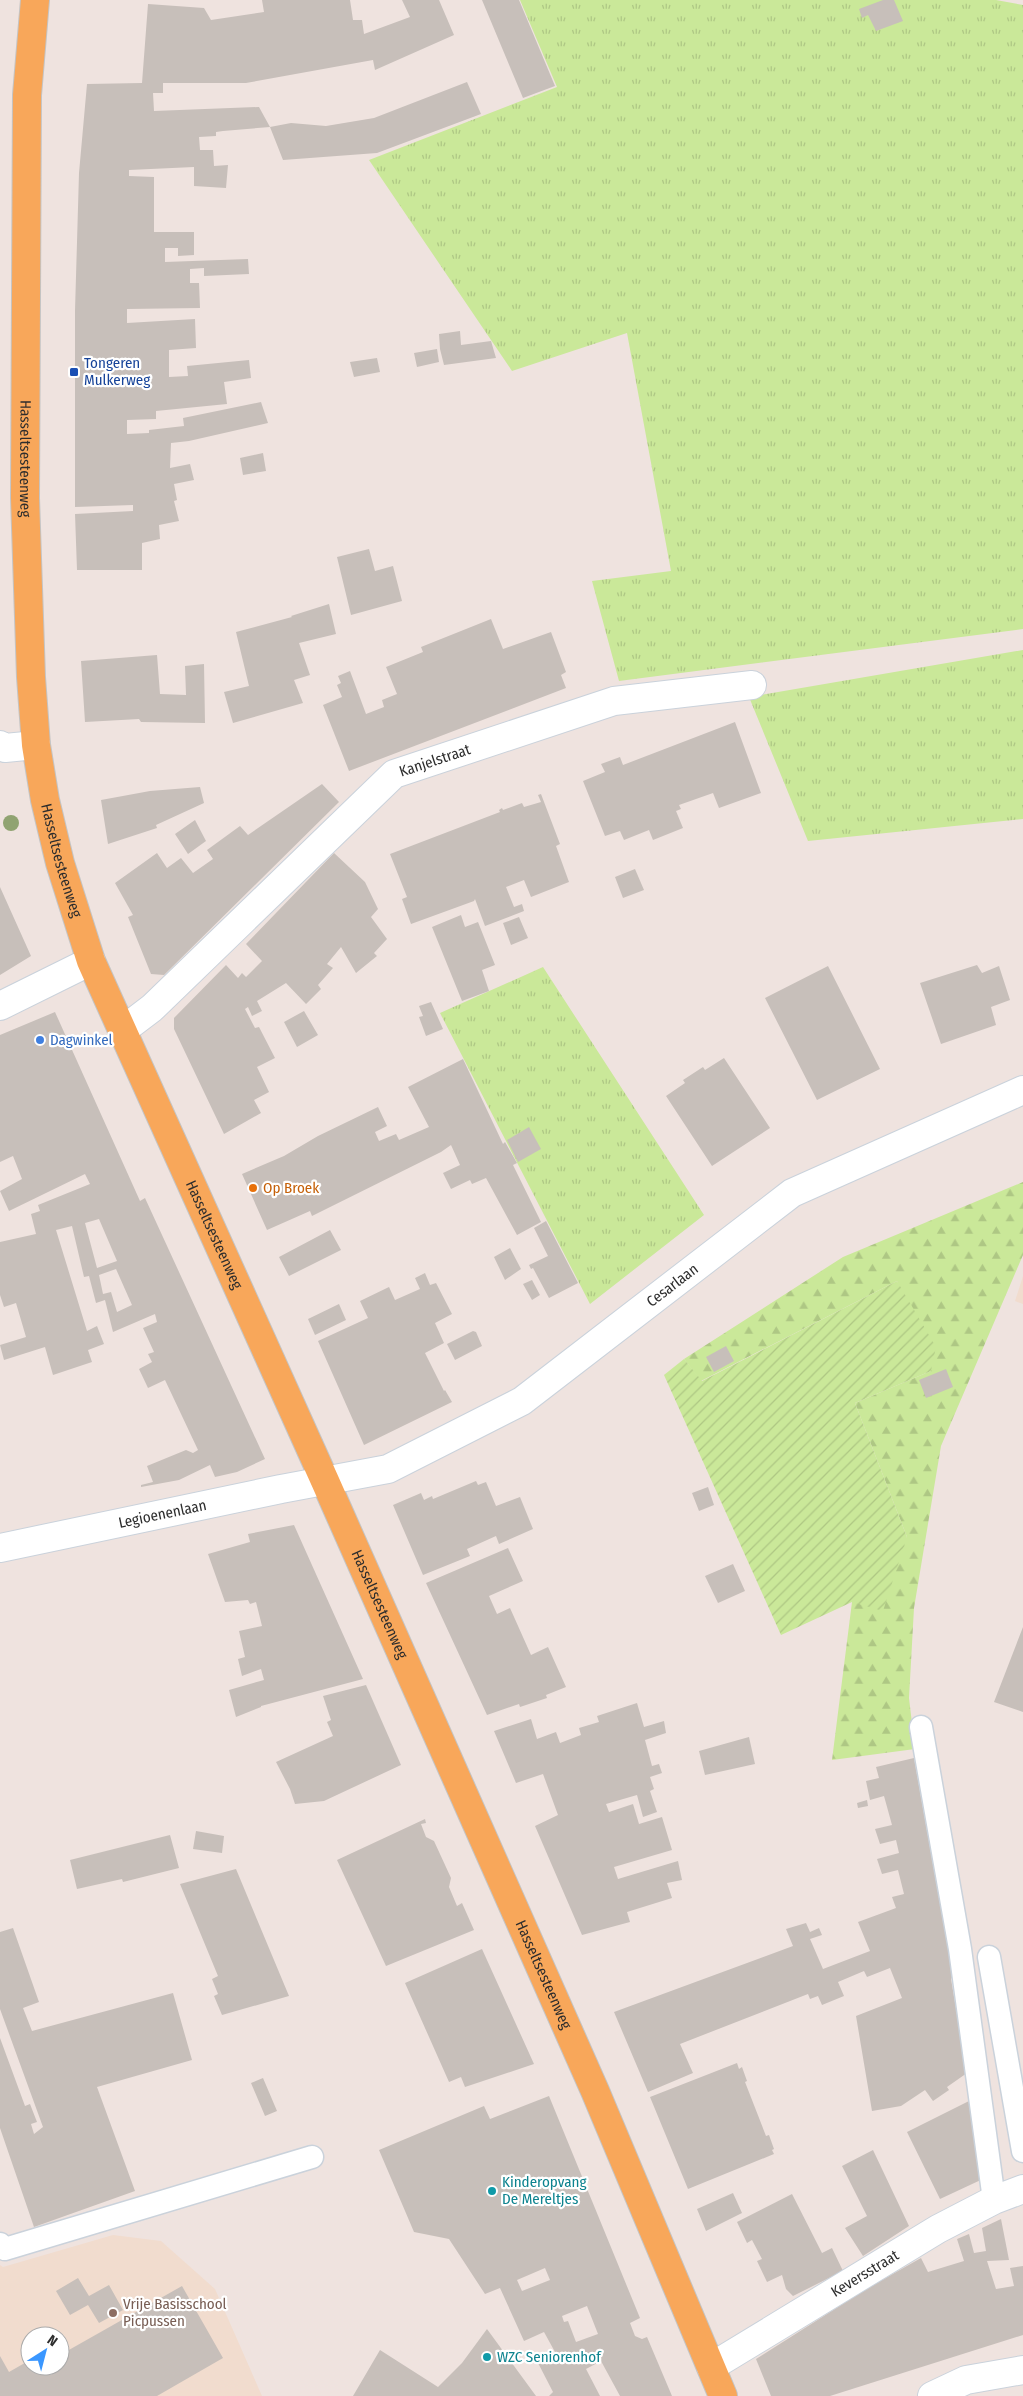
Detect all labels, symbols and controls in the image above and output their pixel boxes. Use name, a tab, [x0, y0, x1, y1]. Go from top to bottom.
place label: Tongeren Mulkerweg	[84, 354, 150, 389]
marker: Tongeren Mulkerweg	[68, 366, 80, 378]
street label: Hasseltsesteenweg	[16, 400, 35, 518]
street label: Kanjelstraat	[397, 740, 473, 781]
street label: Hasseltsesteenweg	[37, 802, 86, 920]
place label: Dagwinkel	[50, 1031, 113, 1049]
marker: Dagwinkel	[34, 1034, 46, 1046]
street label: Hasseltsesteenweg	[182, 1177, 246, 1292]
place label: Op Broek	[263, 1179, 319, 1197]
marker: Op Broek	[247, 1182, 259, 1194]
street label: Cesarlaan	[643, 1260, 702, 1311]
street label: Legioenenlaan	[117, 1496, 208, 1532]
street label: Hasseltsesteenweg	[348, 1547, 412, 1662]
street label: Hasseltsesteenweg	[512, 1917, 575, 2032]
place label: Kinderopvang De Mereltjes	[502, 2173, 586, 2208]
marker: Kinderopvang De Mereltjes	[486, 2185, 498, 2197]
street label: Keversstraat	[828, 2246, 902, 2301]
place label: Vrije Basisschool Picpussen	[123, 2295, 227, 2330]
marker: Vrije Basisschool Picpussen	[107, 2307, 119, 2319]
north arrow	[20, 2326, 70, 2376]
text: N	[44, 2332, 61, 2350]
place label: WZC Seniorenhof	[497, 2348, 602, 2366]
marker: WZC Seniorenhof	[481, 2351, 493, 2363]

